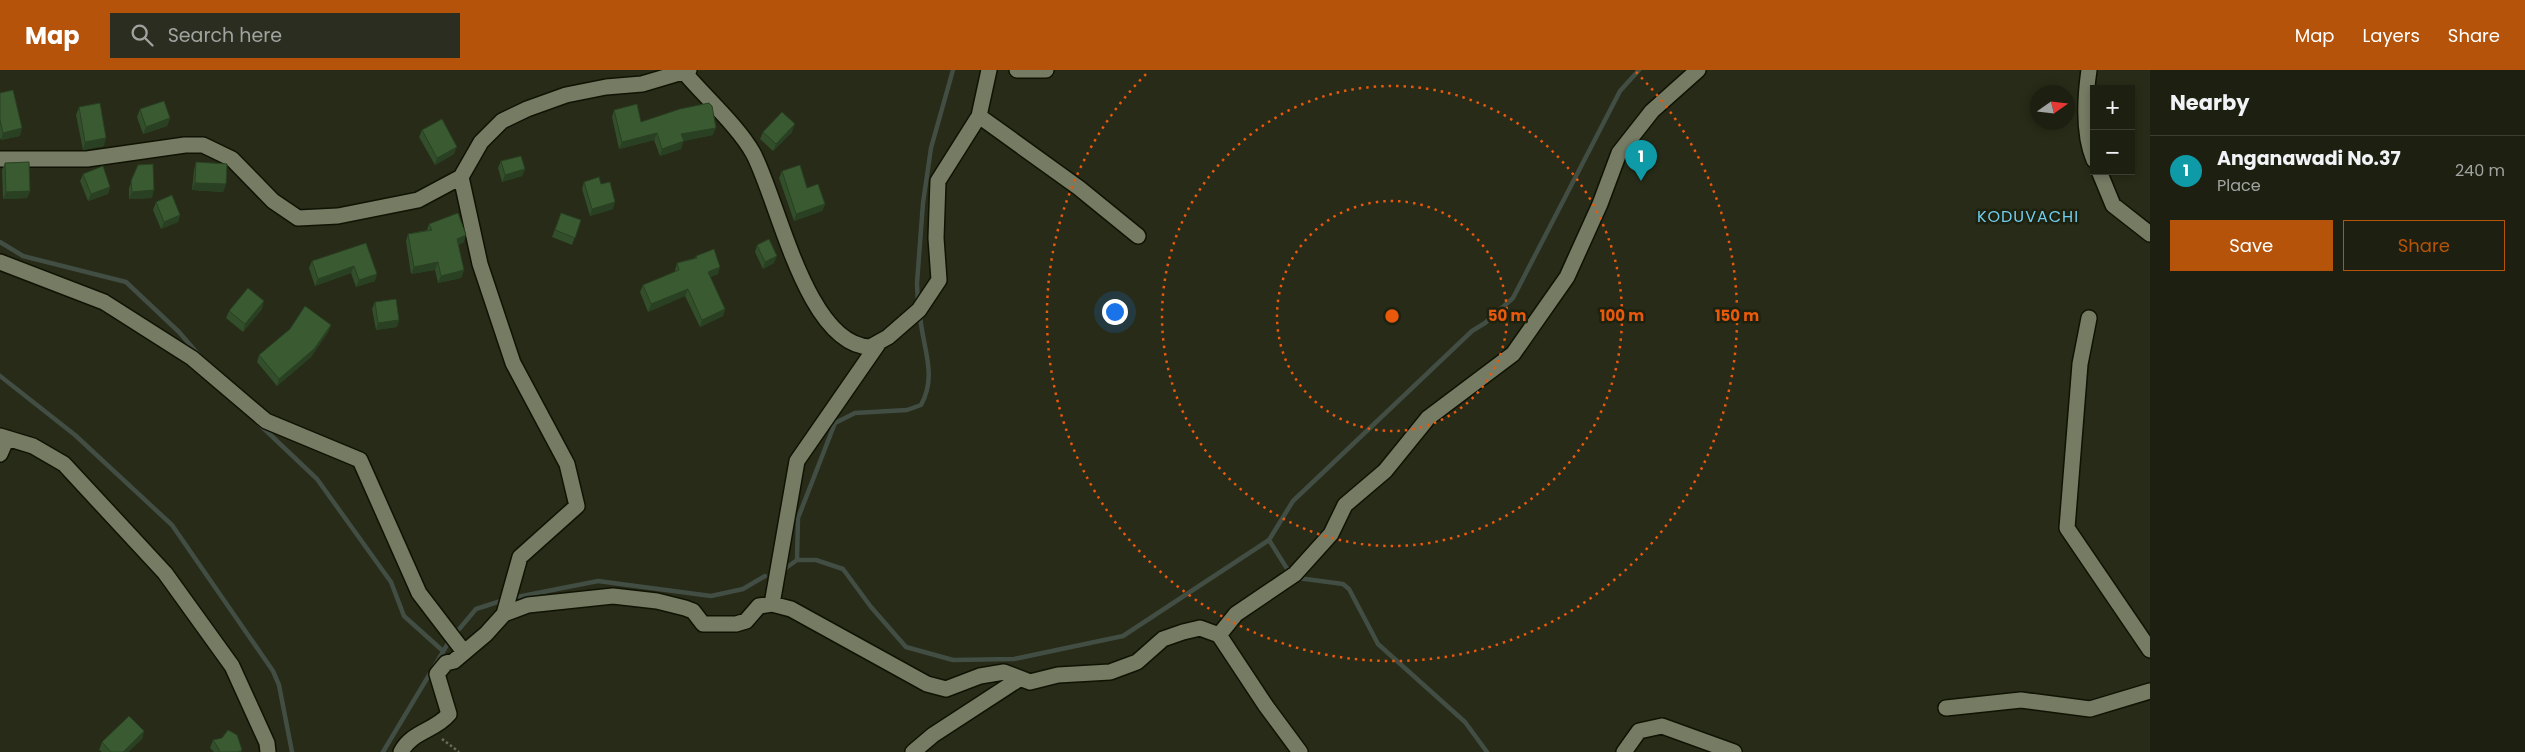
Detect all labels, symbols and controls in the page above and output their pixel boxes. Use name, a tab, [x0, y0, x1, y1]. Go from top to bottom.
search box	[110, 13, 460, 58]
text: Map	[25, 19, 80, 52]
icon: search	[128, 21, 156, 49]
text: Search here	[168, 22, 282, 49]
text: Map	[2295, 23, 2335, 48]
text: Layers	[2363, 23, 2420, 48]
text: Share	[2448, 23, 2500, 48]
north arrow	[2030, 85, 2075, 130]
map controls	[2090, 85, 2135, 175]
button: +	[2090, 85, 2135, 130]
text: Nearby	[2170, 88, 2250, 117]
button: −	[2090, 130, 2135, 175]
pin: 1	[1625, 140, 1657, 181]
text: Anganawadi No.37	[2217, 145, 2401, 172]
text: 1	[2183, 159, 2189, 182]
text: 240 m	[2455, 159, 2505, 182]
text: Place	[2217, 174, 2261, 197]
district label: KODUVACHI	[1977, 205, 2079, 228]
button: Save	[2170, 220, 2333, 271]
button: Share	[2343, 220, 2505, 271]
your location	[1102, 299, 1128, 325]
text: 50 m	[1488, 305, 1526, 326]
text: 100 m	[1600, 305, 1644, 326]
text: 150 m	[1715, 305, 1759, 326]
centre of rings	[1383, 307, 1401, 325]

